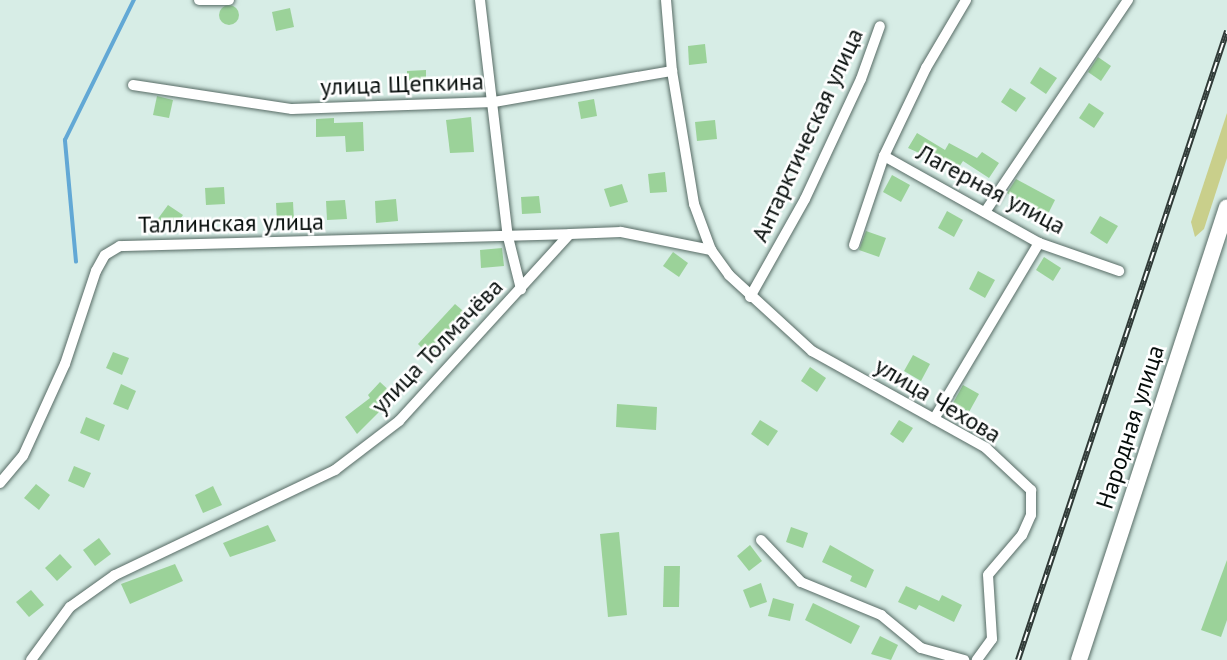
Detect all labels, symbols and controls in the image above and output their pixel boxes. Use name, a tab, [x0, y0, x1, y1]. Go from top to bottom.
street label: Антарктическая улица	[745, 24, 869, 246]
street label: улица Щепкина	[320, 67, 484, 101]
street label: Лагерная улица	[912, 138, 1070, 240]
street label: Таллинская улица	[138, 207, 324, 239]
street label: улица Толмачёва	[365, 272, 509, 420]
street label: Народная улица	[1090, 341, 1170, 513]
street label: улица Чехова	[870, 351, 1006, 449]

